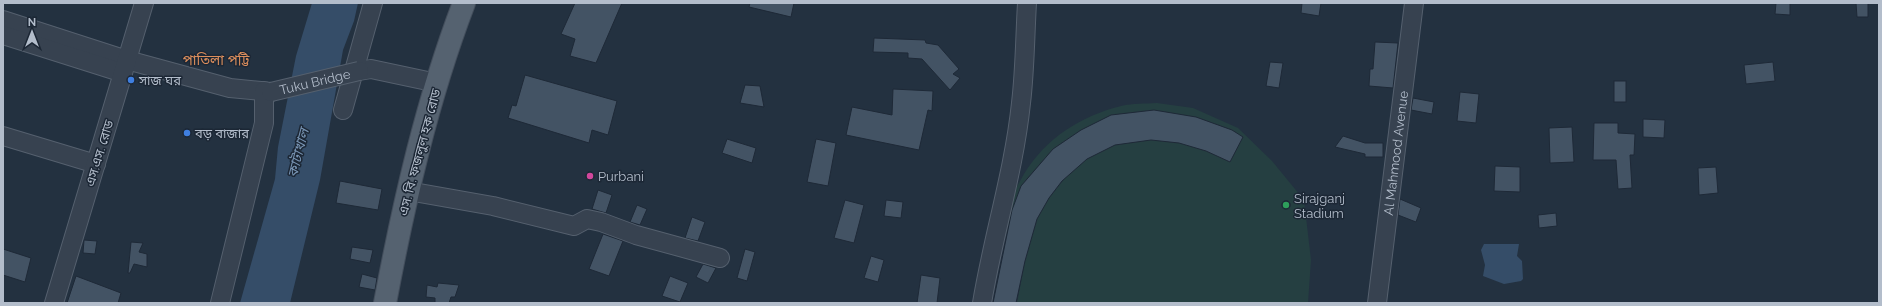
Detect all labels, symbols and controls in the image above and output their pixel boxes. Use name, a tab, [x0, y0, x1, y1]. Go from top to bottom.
north arrow	[12, 12, 52, 52]
text: N	[28, 16, 36, 29]
district label: পাতিলা পট্টি	[183, 52, 250, 68]
street label: Tuku Bridge	[278, 66, 352, 98]
place label: সাজ ঘর	[138, 73, 181, 88]
marker: সাজ ঘর	[126, 75, 136, 85]
street label: এস. বি. ফজলুল হক রোড	[395, 86, 445, 217]
street label: Al Mahmood Avenue	[1381, 90, 1411, 216]
street label: এস.এস. রোড	[82, 117, 117, 188]
water label: কাটাখাল	[284, 124, 312, 179]
place label: বড় বাজার	[194, 126, 249, 141]
marker: বড় বাজার	[182, 128, 192, 138]
place label: Purbani	[598, 169, 644, 184]
marker: Purbani	[585, 171, 595, 181]
place label: Sirajganj Stadium	[1294, 191, 1345, 221]
marker: Sirajganj Stadium	[1281, 200, 1291, 210]

